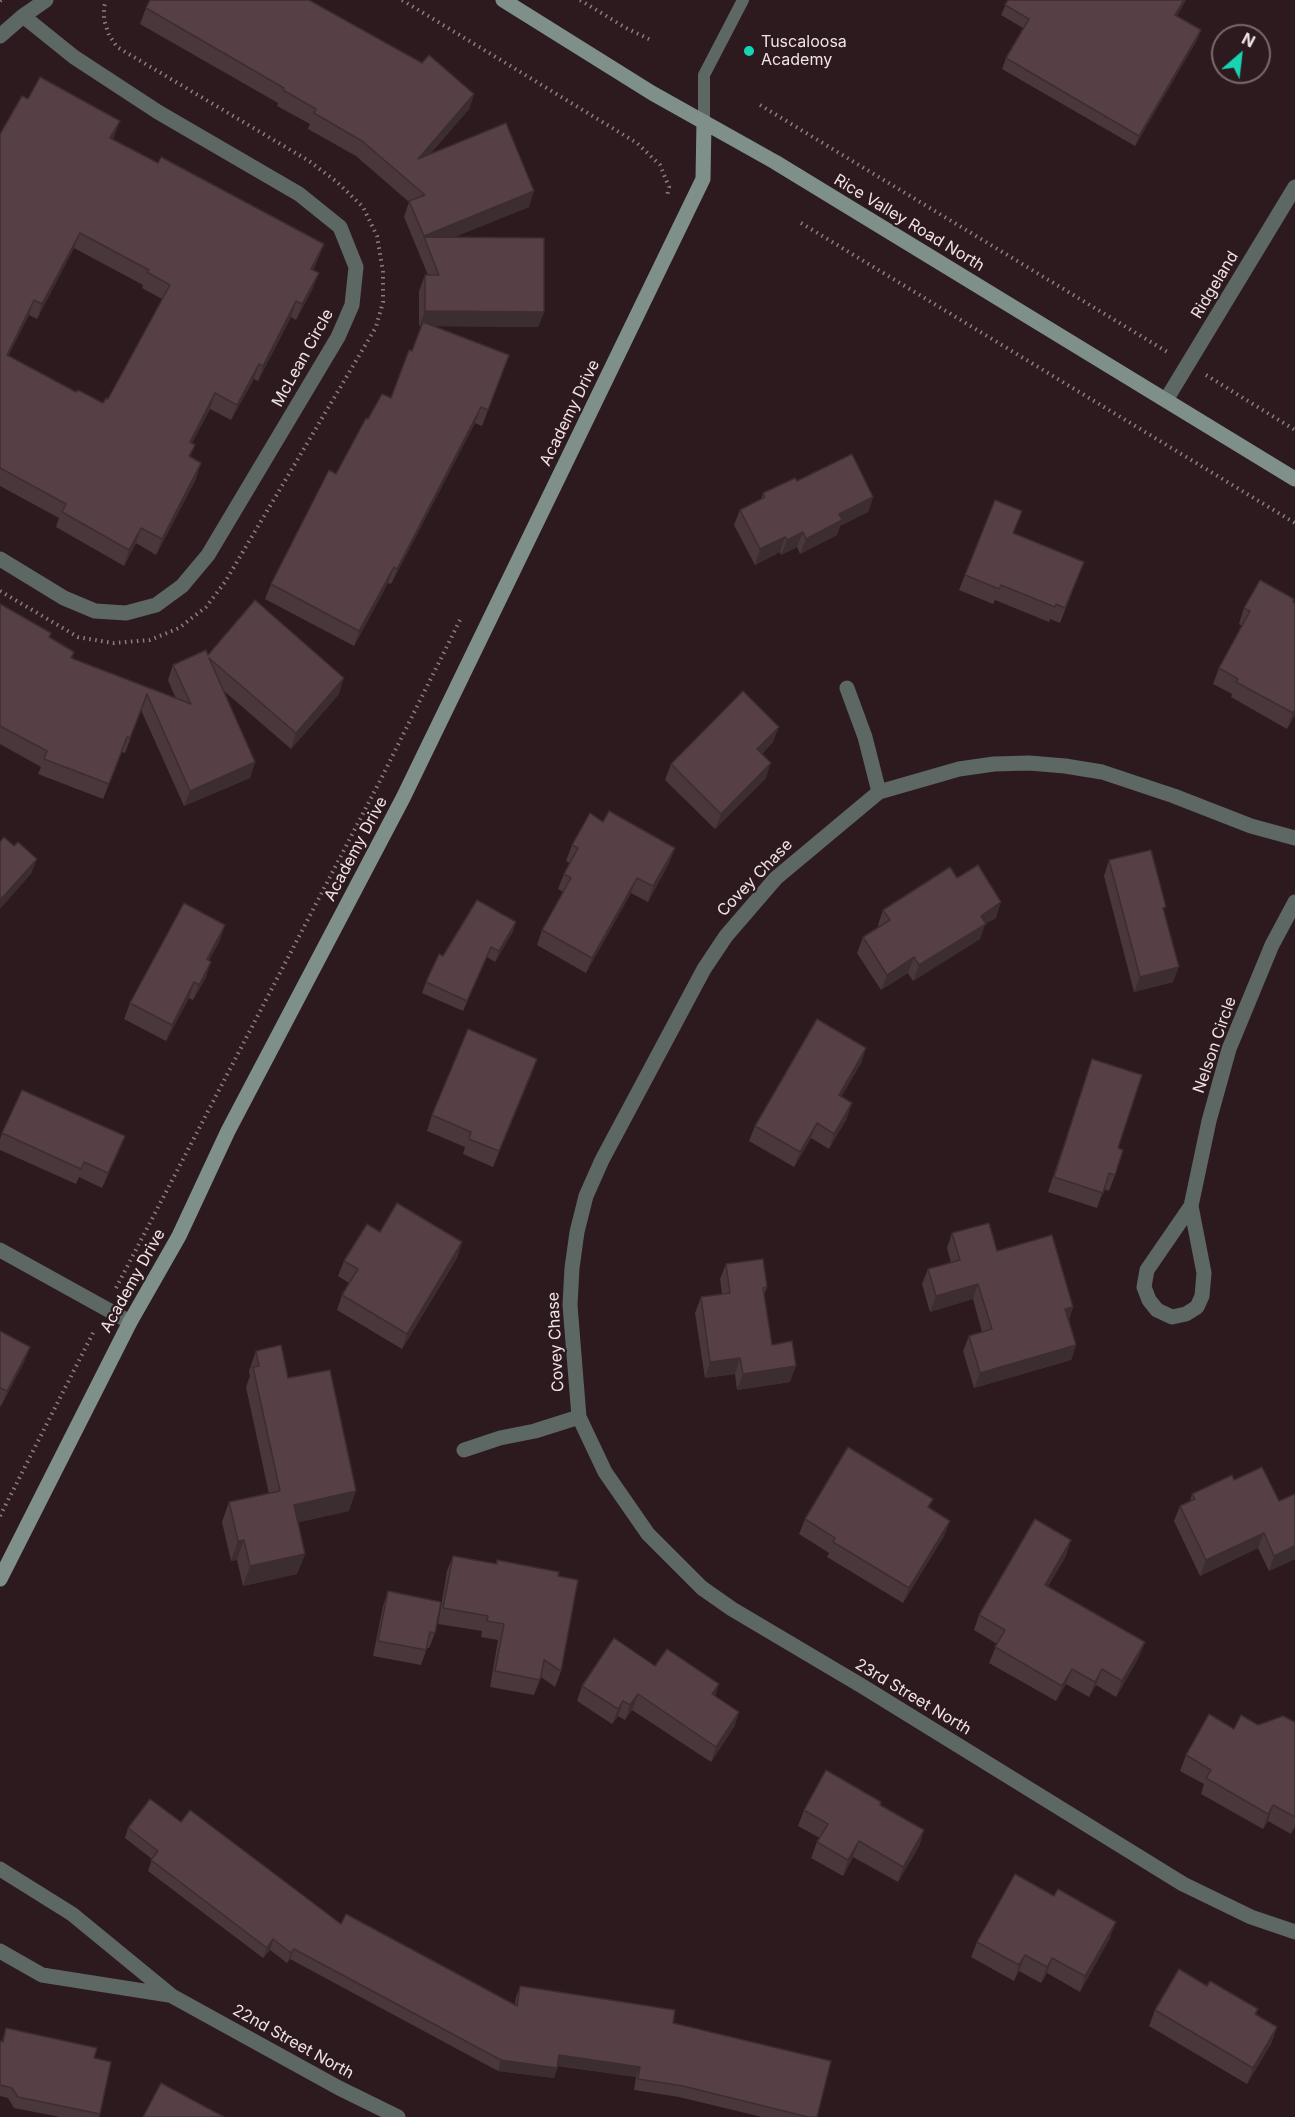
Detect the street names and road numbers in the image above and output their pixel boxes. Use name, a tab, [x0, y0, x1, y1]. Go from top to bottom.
street label: Rice Valley Road North	[830, 170, 988, 276]
street label: Ridgeland	[1187, 248, 1243, 322]
street label: McLean Circle	[268, 306, 338, 410]
street label: Academy Drive	[536, 357, 604, 469]
street label: Academy Drive	[320, 794, 392, 904]
street label: Covey Chase	[713, 835, 797, 921]
street label: Nelson Circle	[1189, 994, 1241, 1096]
street label: Academy Drive	[97, 1226, 169, 1336]
street label: Covey Chase	[544, 1292, 568, 1392]
street label: 23rd Street North	[851, 1655, 975, 1739]
street label: 22nd Street North	[229, 2001, 357, 2083]

